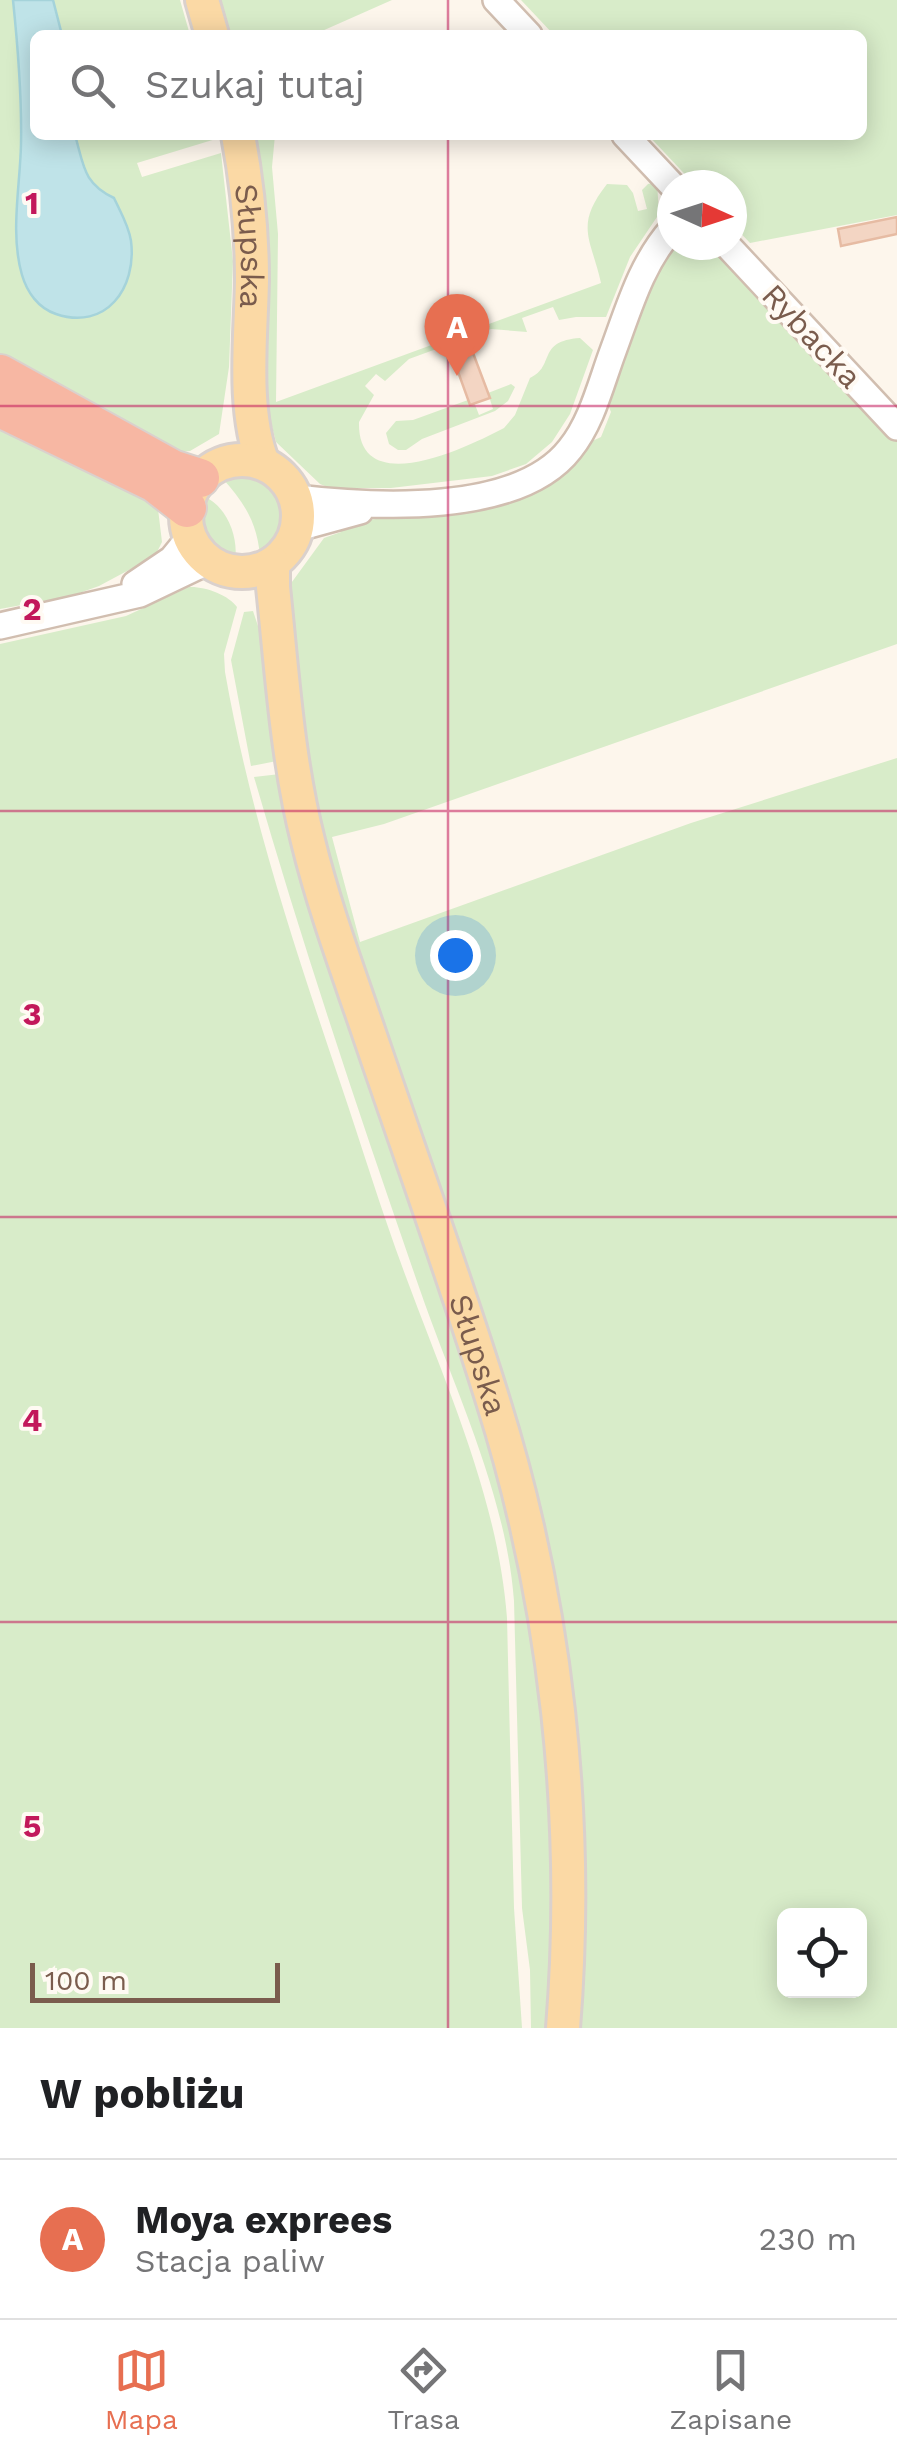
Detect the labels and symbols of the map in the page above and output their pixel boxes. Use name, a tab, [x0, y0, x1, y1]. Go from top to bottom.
north arrow	[657, 170, 747, 260]
street label: Słupska	[227, 182, 271, 309]
text: 1	[25, 184, 39, 222]
street label: Rybacka	[754, 276, 870, 396]
pin: A	[424, 294, 490, 376]
text: 2	[22, 590, 42, 628]
your location	[430, 930, 481, 981]
text: 3	[23, 995, 41, 1033]
street label: Słupska	[441, 1289, 515, 1420]
text: 4	[22, 1401, 42, 1439]
text: 5	[23, 1807, 41, 1845]
scale bar	[30, 1958, 280, 2002]

